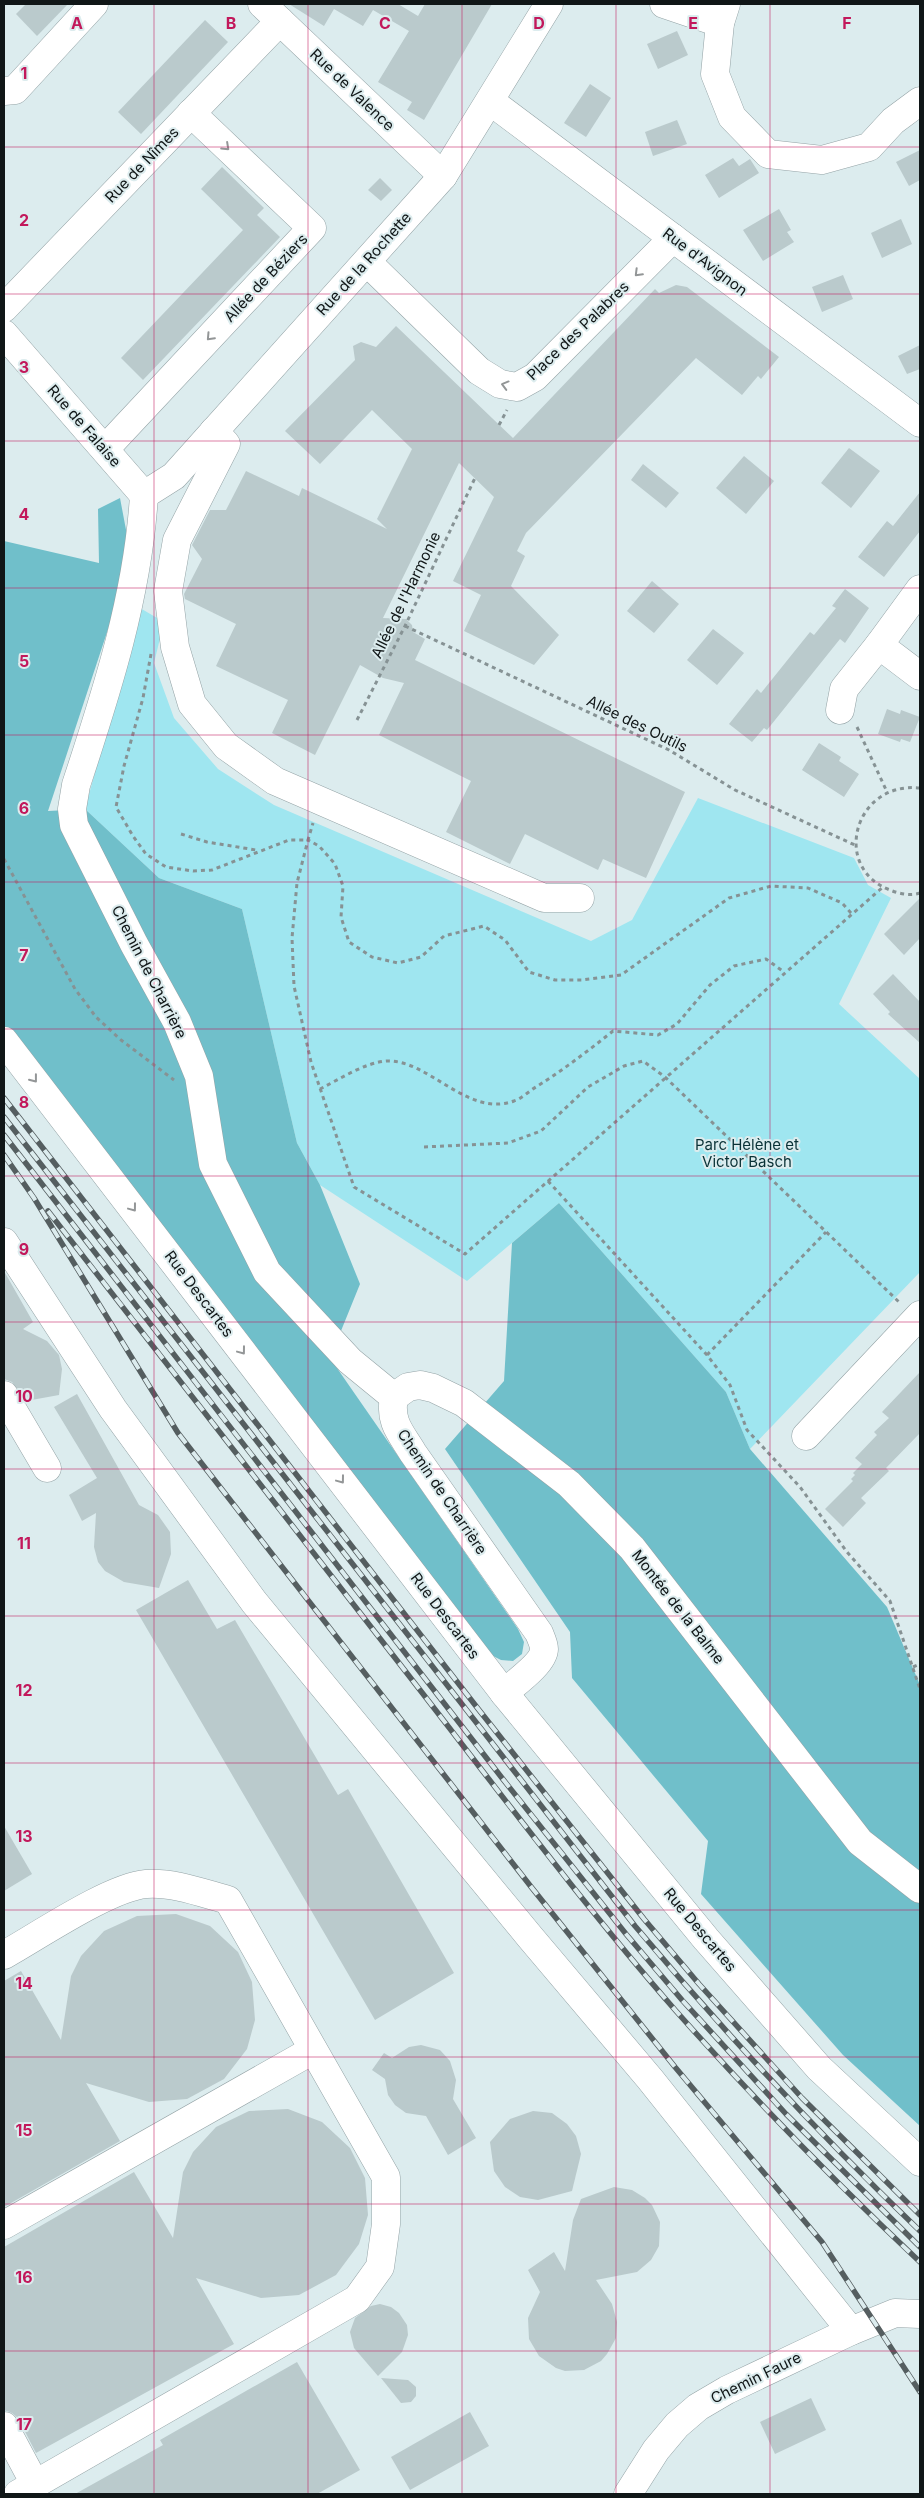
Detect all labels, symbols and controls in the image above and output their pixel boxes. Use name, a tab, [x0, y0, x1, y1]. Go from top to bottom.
text: A	[71, 13, 83, 33]
text: B	[226, 13, 236, 33]
text: C	[379, 13, 391, 33]
text: D	[533, 13, 545, 33]
text: E	[688, 13, 698, 33]
text: F	[842, 13, 852, 33]
street label: Rue de Valence	[306, 45, 399, 135]
text: 1	[21, 63, 27, 83]
street label: Rue de Nîmes	[101, 123, 183, 207]
one-way arrow	[221, 141, 230, 150]
street label: Rue de la Rochette	[312, 208, 415, 319]
text: 2	[19, 210, 29, 230]
street label: Rue d'Avignon	[659, 224, 751, 300]
street label: Allée de Béziers	[220, 229, 312, 326]
one-way arrow	[635, 267, 644, 276]
street label: Place des Palabres	[523, 277, 633, 384]
one-way arrow	[207, 332, 216, 341]
text: 3	[19, 357, 29, 377]
one-way arrow	[501, 380, 510, 390]
street label: Rue de Falaise	[43, 381, 125, 471]
text: 4	[19, 504, 30, 524]
street label: Allée de l'Harmonie	[367, 528, 444, 661]
text: 5	[19, 651, 29, 671]
street label: Allée des Outils	[584, 691, 691, 756]
text: 6	[19, 798, 29, 818]
street label: Chemin de Charrière	[108, 902, 191, 1042]
text: 7	[19, 945, 29, 965]
one-way arrow	[28, 1073, 36, 1082]
text: 8	[19, 1092, 29, 1112]
park label: Parc Hélène et Victor Basch	[695, 1135, 799, 1171]
one-way arrow	[127, 1202, 135, 1211]
text: 9	[19, 1239, 29, 1259]
street label: Rue Descartes	[161, 1247, 238, 1341]
one-way arrow	[236, 1345, 245, 1355]
text: 10	[15, 1386, 33, 1406]
street label: Chemin de Charrière	[393, 1425, 491, 1558]
one-way arrow	[335, 1474, 343, 1483]
text: 11	[17, 1533, 31, 1553]
street label: Montée de la Balme	[628, 1546, 729, 1668]
street label: Rue Descartes	[407, 1569, 484, 1663]
text: 12	[16, 1680, 32, 1700]
text: 13	[15, 1826, 33, 1846]
street label: Rue Descartes	[660, 1884, 741, 1975]
text: 14	[15, 1973, 33, 1993]
text: 15	[15, 2120, 33, 2140]
text: 16	[15, 2267, 33, 2287]
street label: Chemin Faure	[707, 2347, 804, 2408]
text: 17	[16, 2414, 32, 2434]

